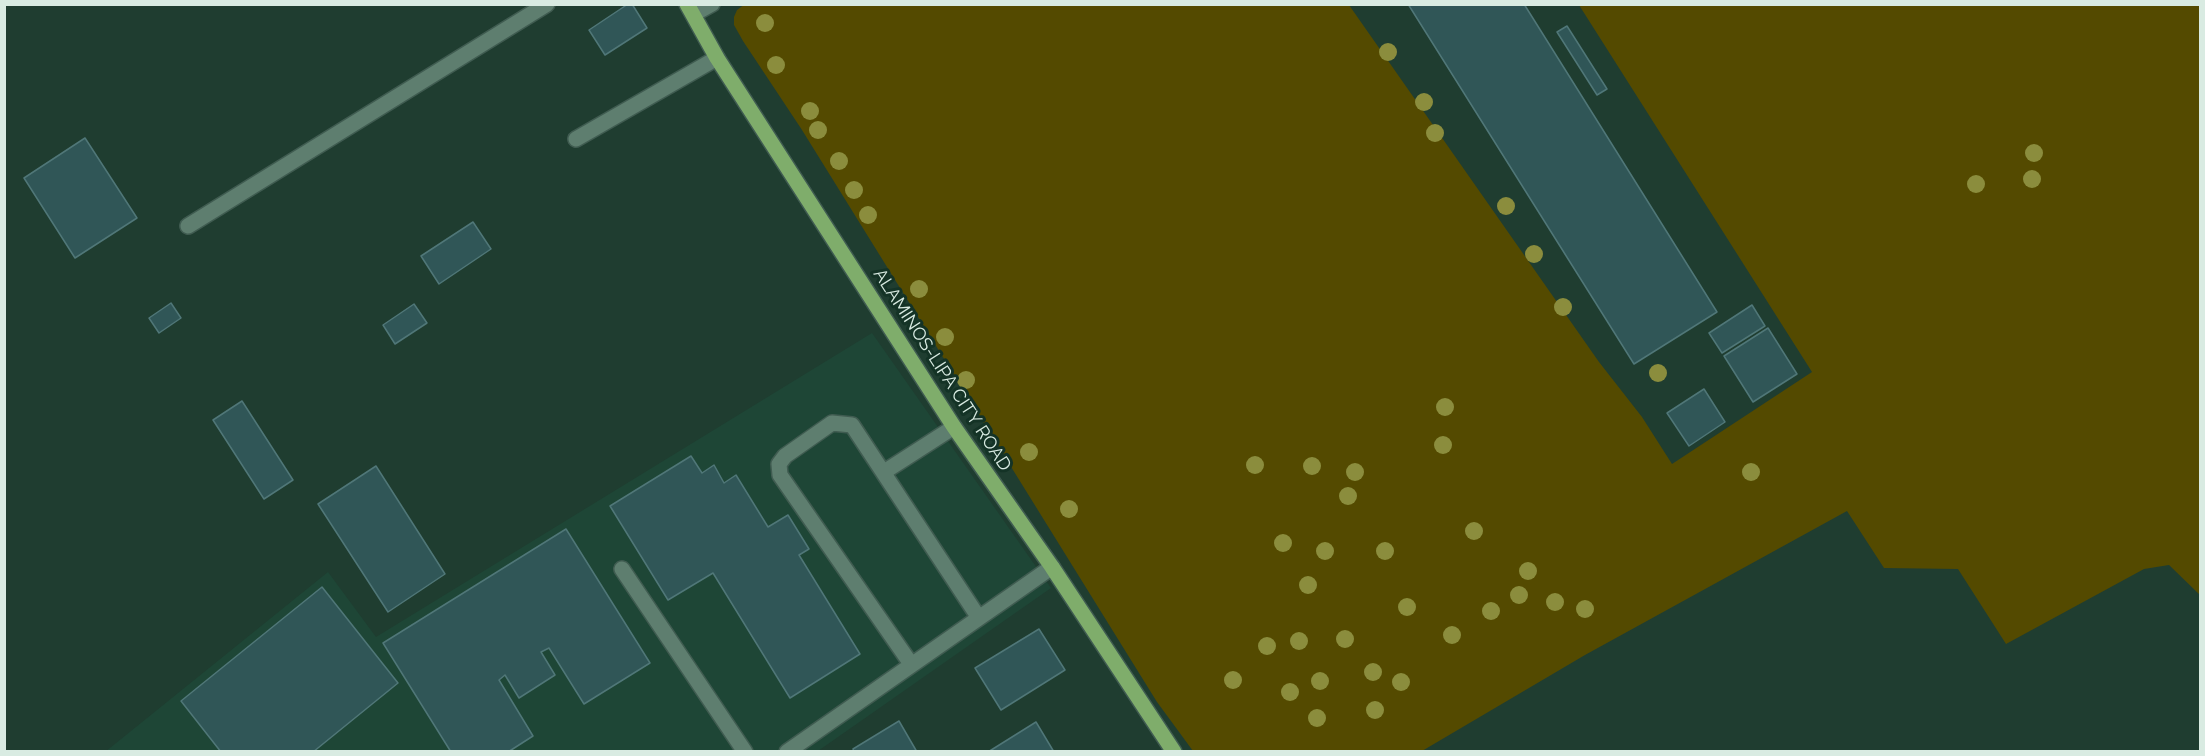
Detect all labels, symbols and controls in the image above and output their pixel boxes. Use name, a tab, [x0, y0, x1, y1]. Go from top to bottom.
street label: ALAMINOS-LIPA CITY ROAD	[868, 265, 1016, 475]

